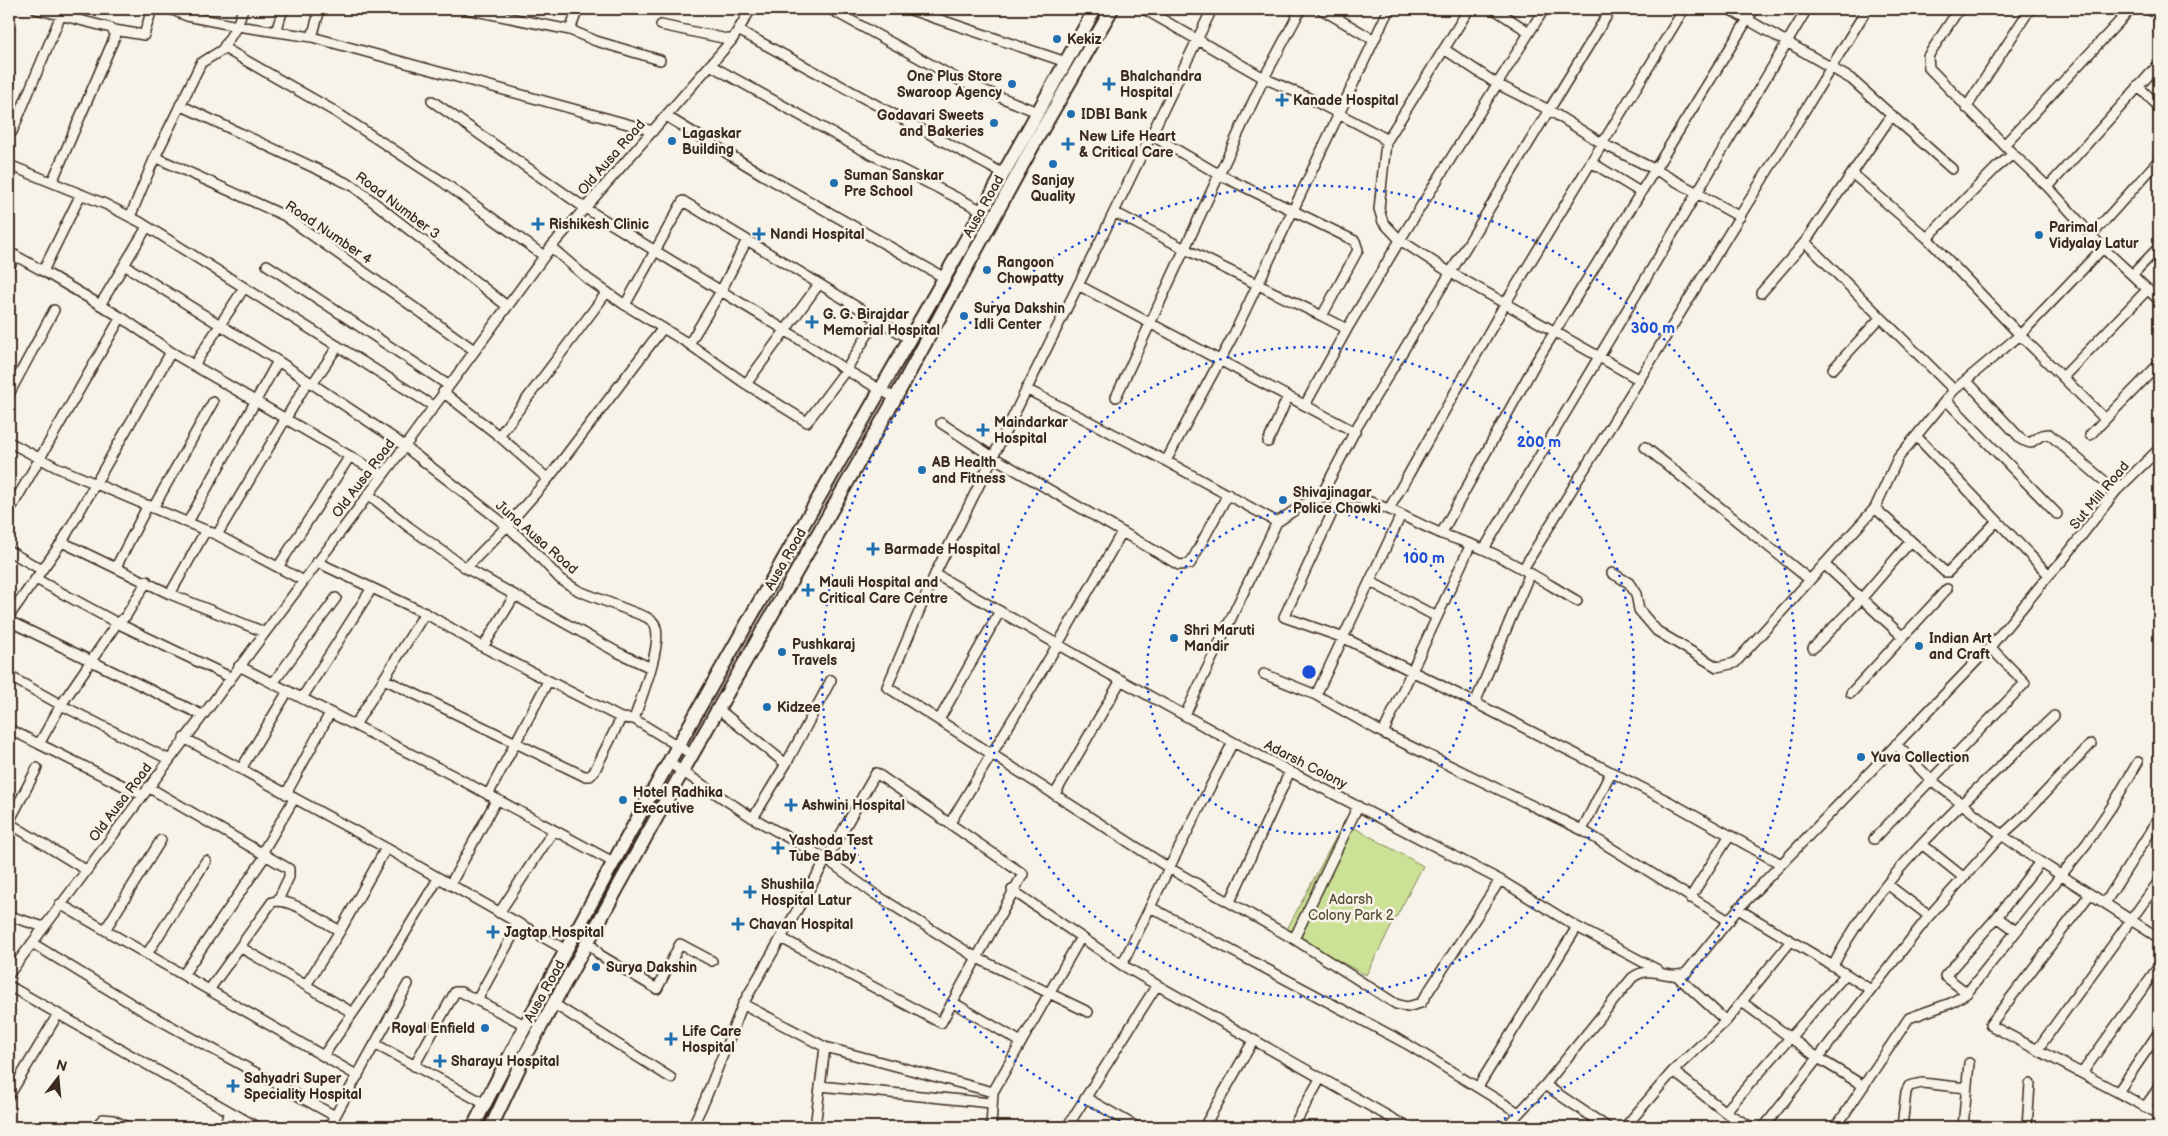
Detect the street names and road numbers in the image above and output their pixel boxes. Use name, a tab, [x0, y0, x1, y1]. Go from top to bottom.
street label: Old Ausa Road	[574, 116, 649, 198]
street label: Road Number 3	[352, 168, 443, 243]
street label: Ausa Road	[959, 172, 1008, 240]
street label: Road Number 4	[282, 197, 376, 268]
street label: Old Ausa Road	[328, 436, 399, 521]
street label: Sut Mill Road	[2066, 458, 2133, 533]
street label: Juna Ausa Road	[492, 497, 581, 578]
street label: Ausa Road	[761, 525, 810, 593]
street label: Adarsh Colony	[1261, 736, 1351, 793]
street label: Old Ausa Road	[85, 760, 156, 845]
street label: Ausa Road	[520, 957, 569, 1025]

